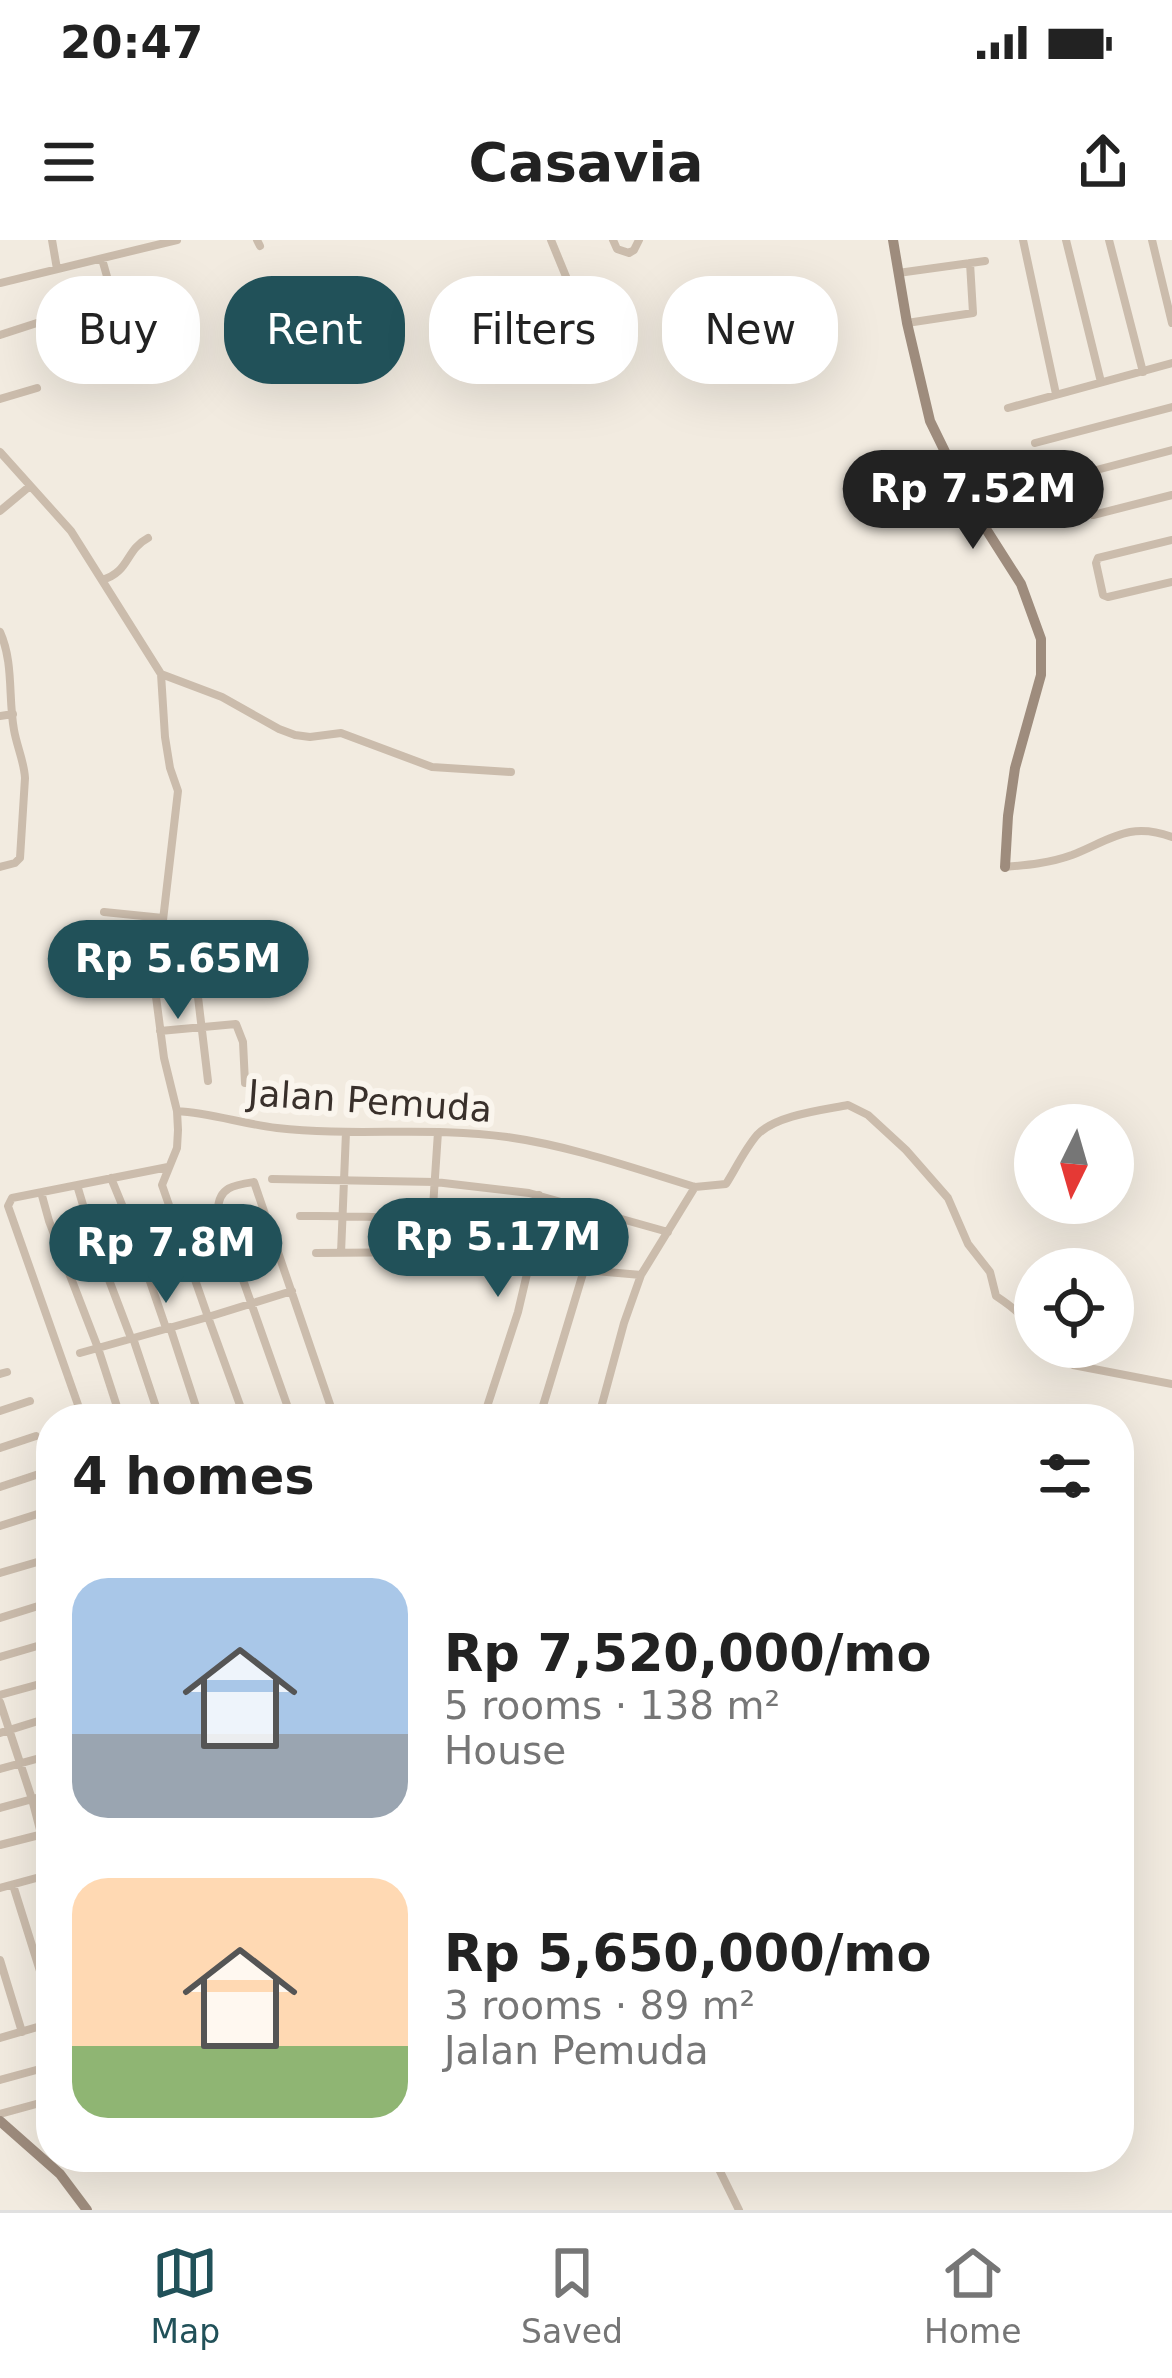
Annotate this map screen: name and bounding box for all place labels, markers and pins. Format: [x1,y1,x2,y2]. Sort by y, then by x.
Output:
pin: Rp 7.52M [849,450,1097,552]
pin: Rp 5.65M [54,920,302,1022]
pin: Rp 5.17M [374,1198,622,1300]
pin: Rp 7.8M [55,1204,277,1306]

